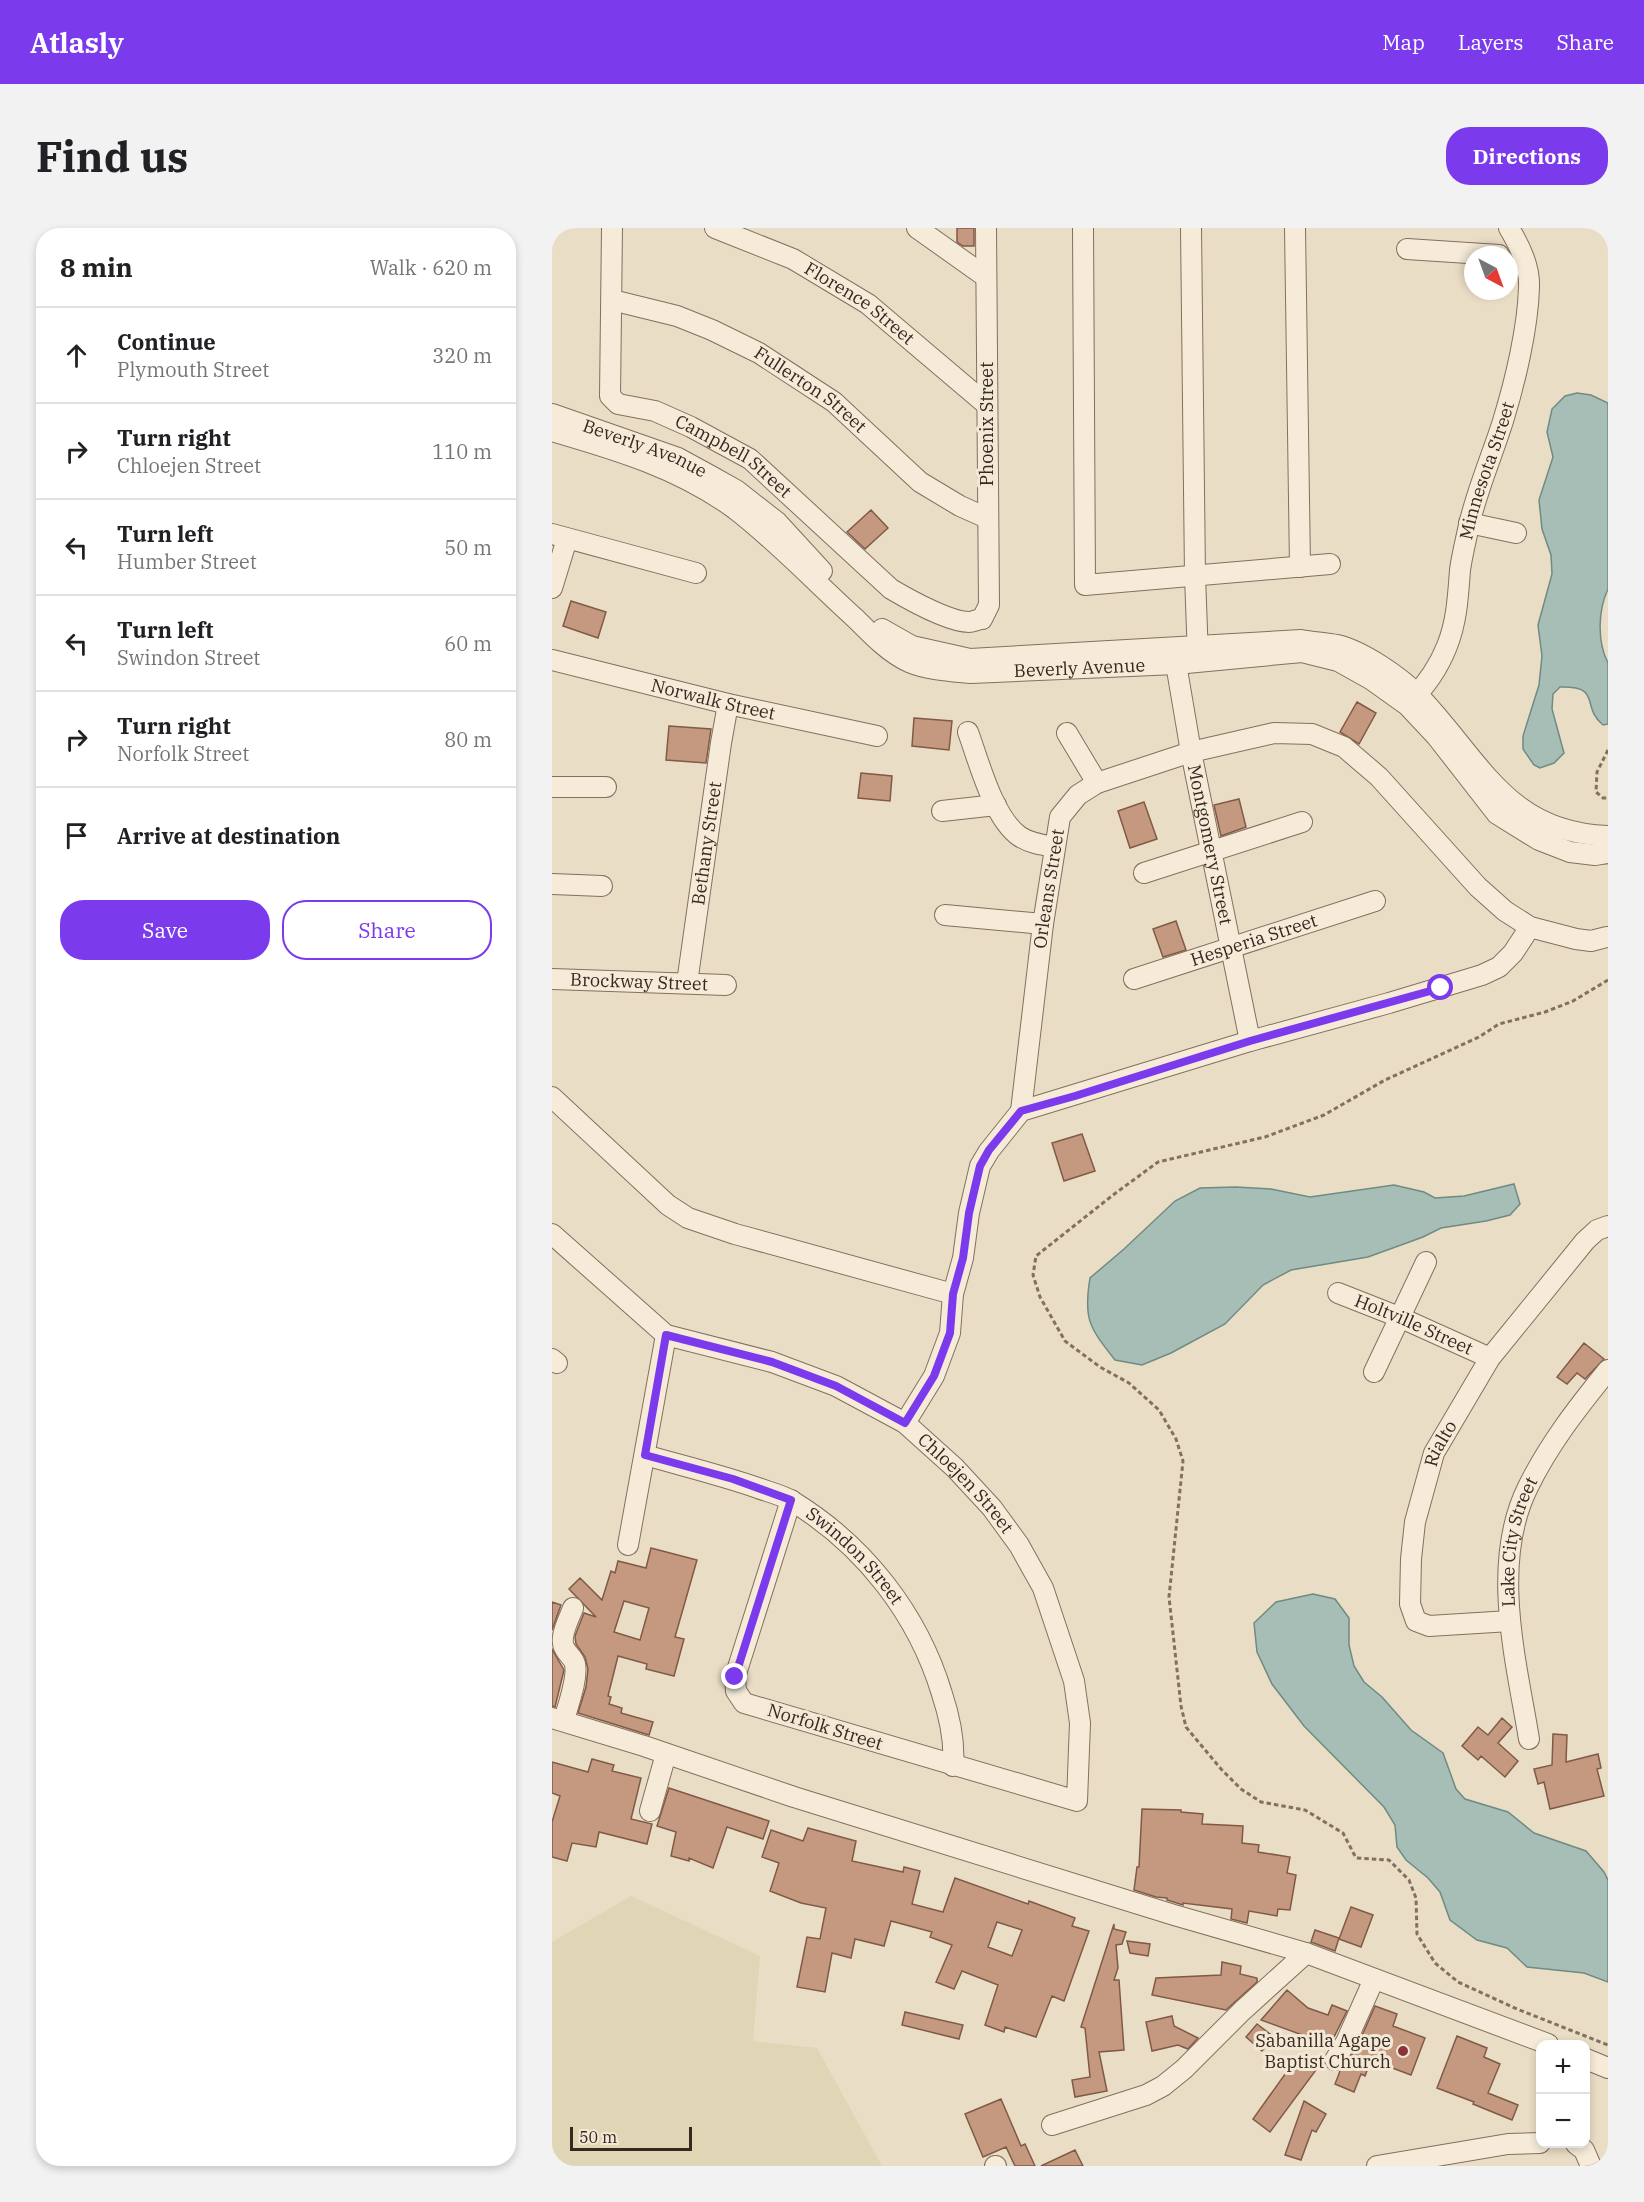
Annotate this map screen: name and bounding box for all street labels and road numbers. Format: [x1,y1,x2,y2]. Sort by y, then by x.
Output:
street label: Florence Street [800,257,920,349]
street label: Fullerton Street [750,341,872,437]
street label: Phoenix Street [975,362,998,486]
street label: Minnesota Street [1454,399,1519,542]
street label: Campbell Street [672,409,797,503]
street label: Beverly Avenue [580,414,711,483]
street label: Beverly Avenue [1013,653,1146,682]
street label: Norwalk Street [649,673,778,725]
street label: Montgomery Street [1183,762,1238,927]
street label: Bethany Street [686,780,726,907]
street label: Orleans Street [1028,827,1069,950]
street label: Hesperia Street [1187,908,1320,971]
street label: Brockway Street [570,968,708,995]
street label: Holtville Street [1351,1289,1477,1360]
street label: Rialto [1419,1416,1462,1469]
street label: Chloejen Street [913,1428,1019,1538]
street label: Lake City Street [1496,1473,1542,1608]
street label: Swindon Street [802,1502,908,1609]
street label: Norfolk Street [765,1698,885,1755]

